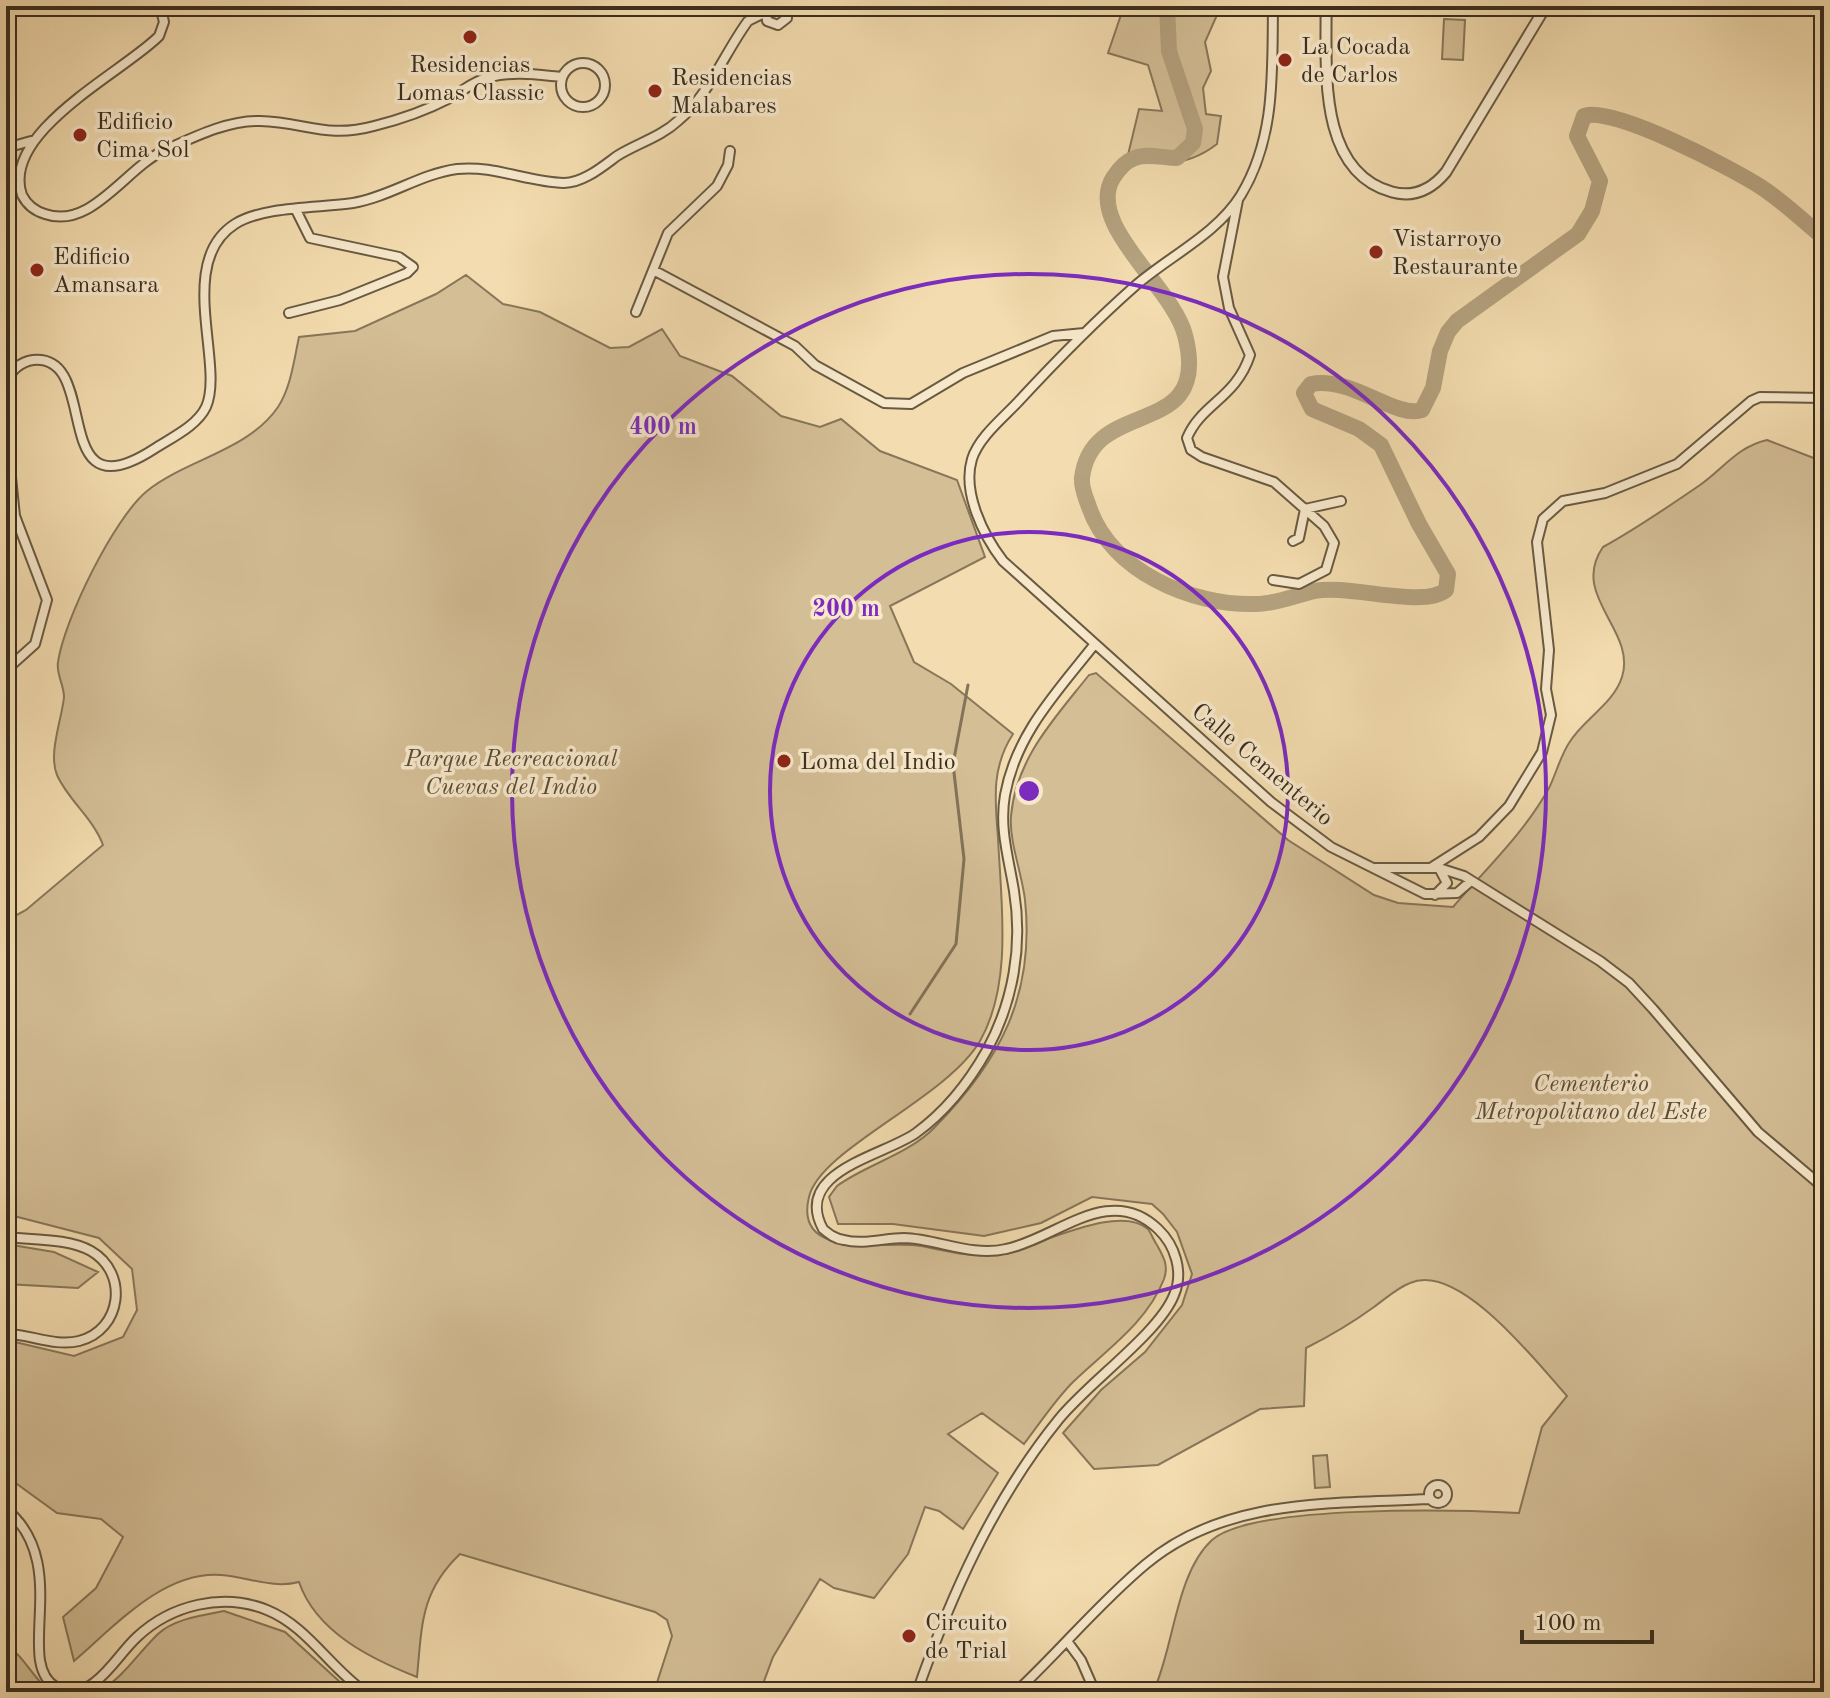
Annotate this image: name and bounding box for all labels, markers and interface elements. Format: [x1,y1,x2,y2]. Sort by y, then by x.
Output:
marker: Residencias Lomas Classic [461,28,479,46]
place label: La Cocada de Carlos [1301,36,1410,88]
marker: La Cocada de Carlos [1276,51,1294,69]
place label: Residencias Lomas Classic [396,54,544,106]
place label: Residencias Malabares [671,67,792,119]
marker: Residencias Malabares [646,82,664,100]
place label: Edificio Cima Sol [96,111,189,163]
marker: Edificio Cima Sol [71,126,89,144]
place label: Vistarroyo Restaurante [1392,228,1518,280]
marker: Vistarroyo Restaurante [1367,243,1385,261]
place label: Edificio Amansara [53,246,159,298]
marker: Edificio Amansara [28,261,46,279]
text: 400 m [629,416,697,440]
text: 200 m [812,598,880,622]
street label: Calle Cementerio [1186,700,1337,831]
park label: Parque Recreacional Cuevas del Indio [404,748,617,800]
place label: Loma del Indio [800,751,956,775]
marker: Loma del Indio [775,752,793,770]
centre of rings [1015,777,1043,805]
park label: Cementerio Metropolitano del Este [1474,1073,1707,1125]
scale bar [1522,1594,1652,1644]
place label: Circuito de Trial [925,1612,1007,1664]
text: 100 m [1534,1612,1602,1636]
marker: Circuito de Trial [900,1627,918,1645]

